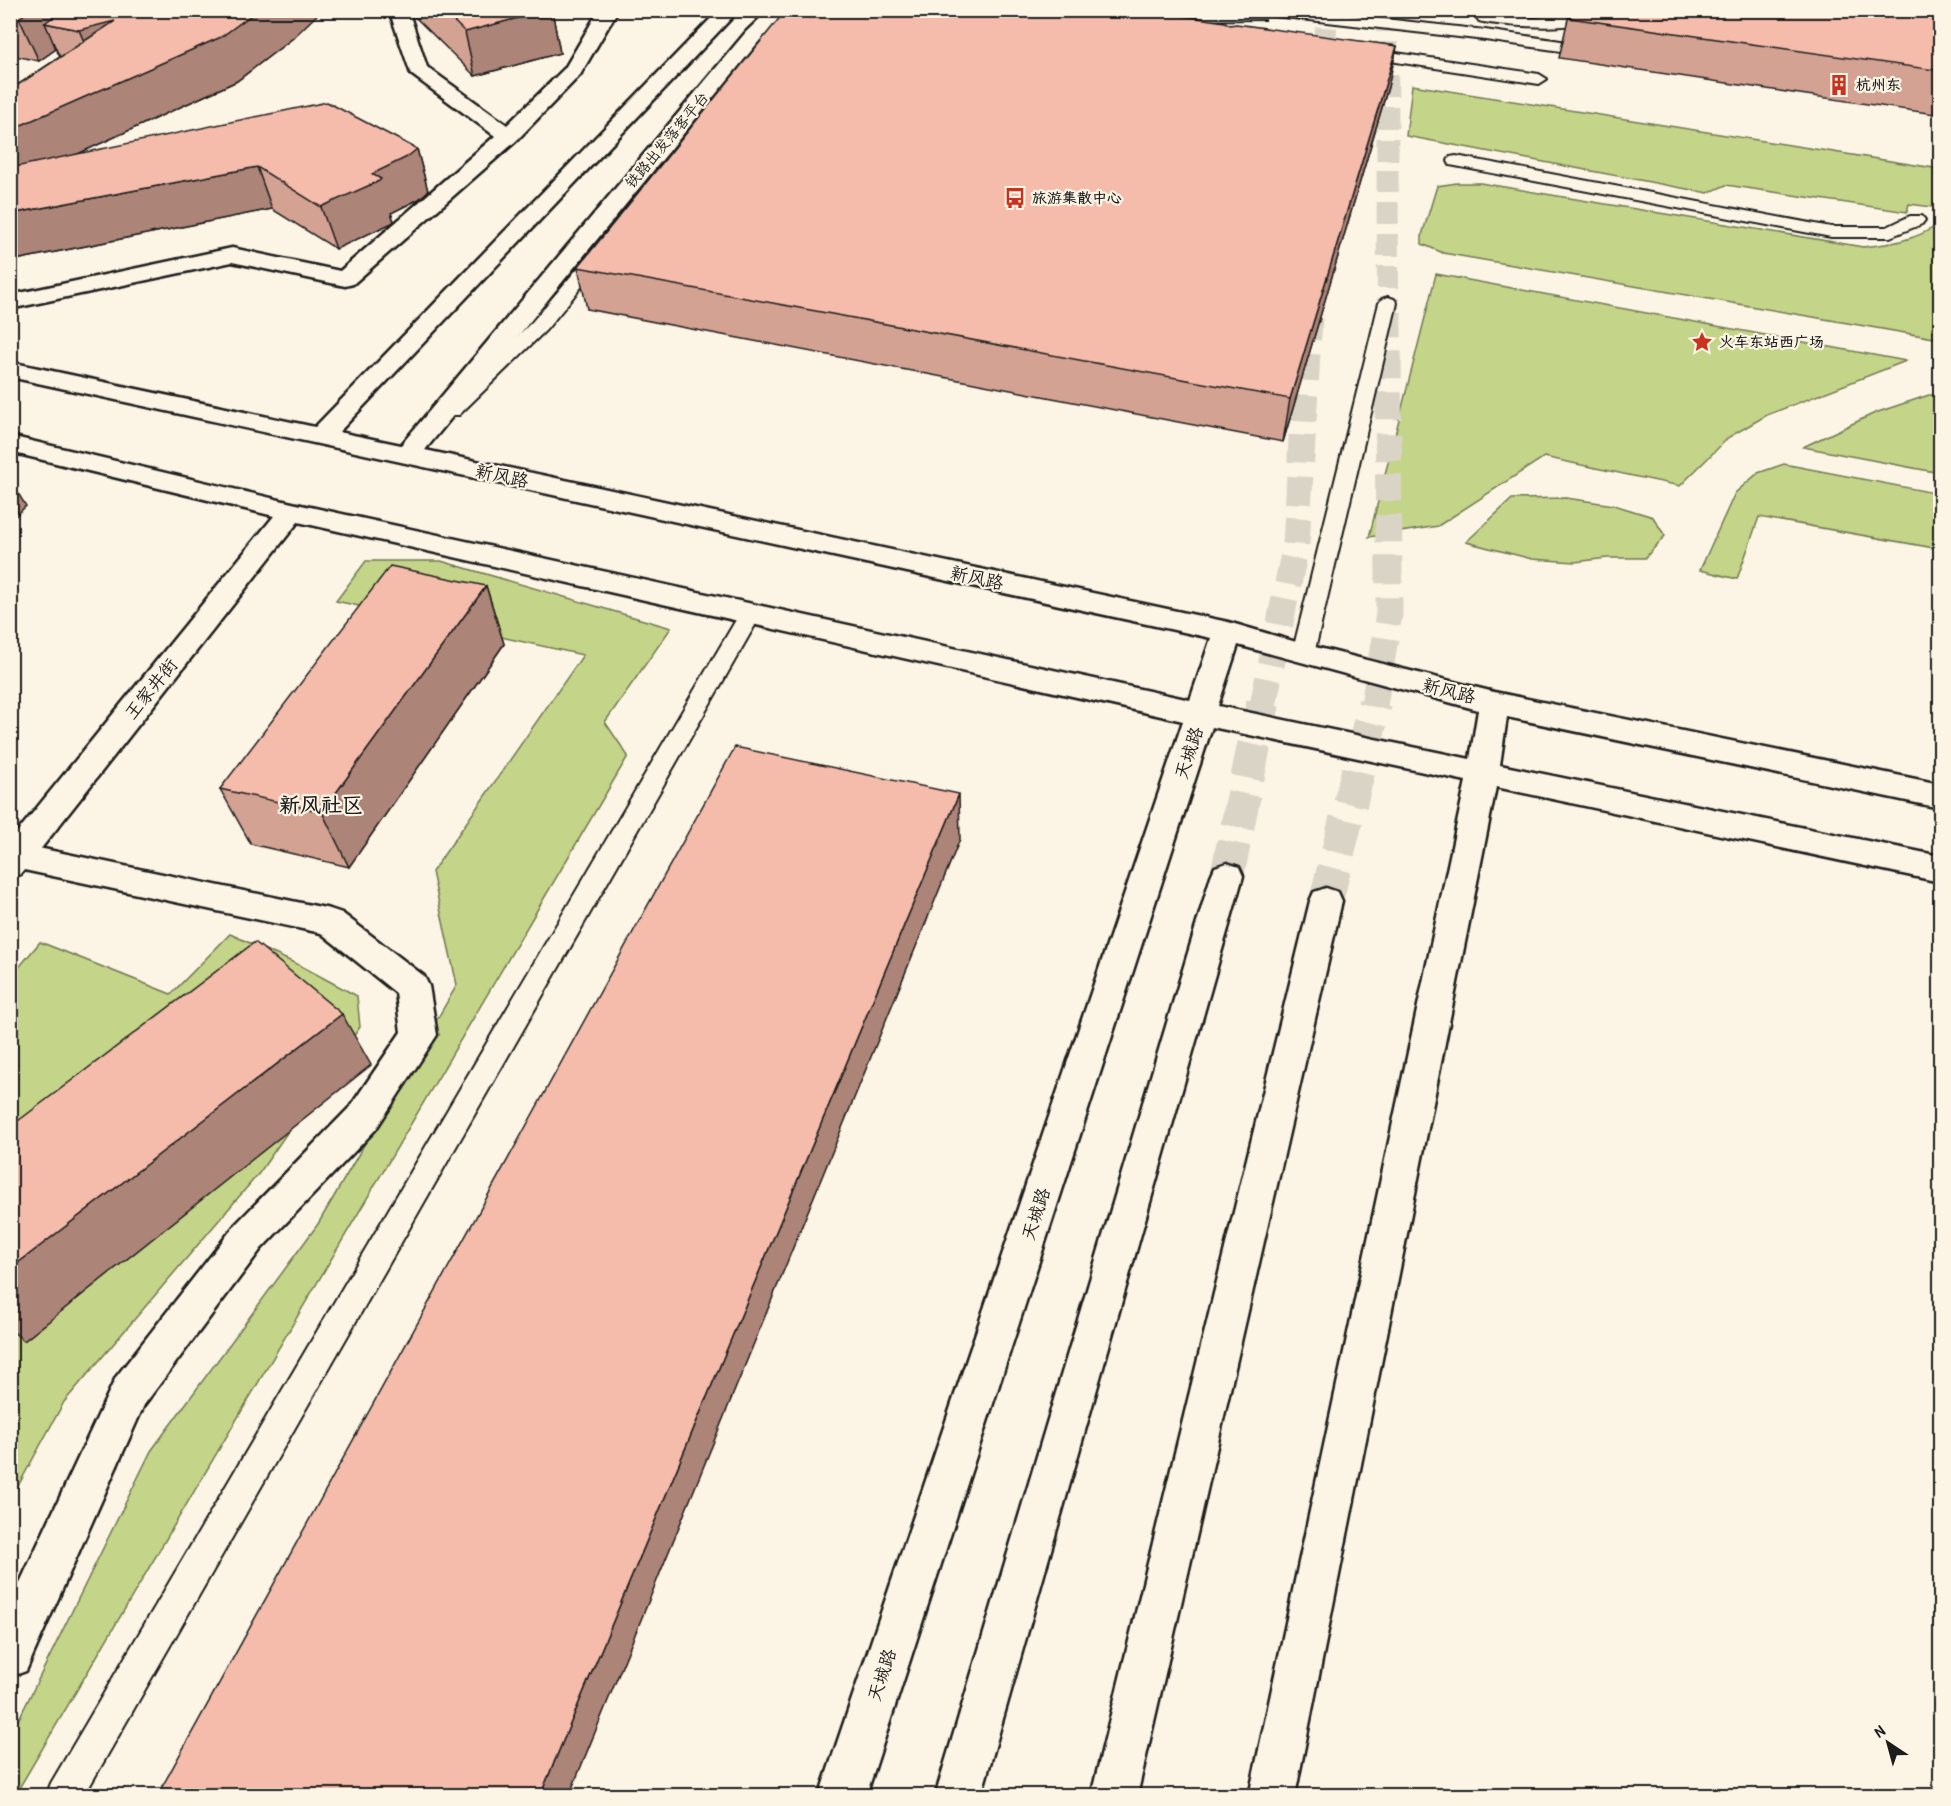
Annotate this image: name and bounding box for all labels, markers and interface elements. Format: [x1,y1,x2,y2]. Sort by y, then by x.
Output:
building icon: 杭州东 [1827,73,1851,97]
place label: 杭州东 [1856,74,1901,95]
street label: 铁路出发落客平台 [620,87,713,192]
bus stop icon: 旅游集散中心 [1003,186,1027,210]
place label: 旅游集散中心 [1032,187,1122,208]
place icon: 火车东站西广场 [1690,330,1714,354]
place label: 火车东站西广场 [1719,331,1824,352]
street label: 新风路 [473,458,531,493]
street label: 新风路 [948,560,1006,595]
street label: 王家井街 [118,653,183,725]
street label: 新风路 [1420,672,1478,709]
street label: 天城路 [1168,723,1209,782]
district label: 新风社区 [279,790,363,819]
street label: 天城路 [1015,1184,1056,1243]
street label: 天城路 [861,1645,902,1704]
north arrow [1858,1713,1918,1773]
text: N [1869,1719,1889,1742]

